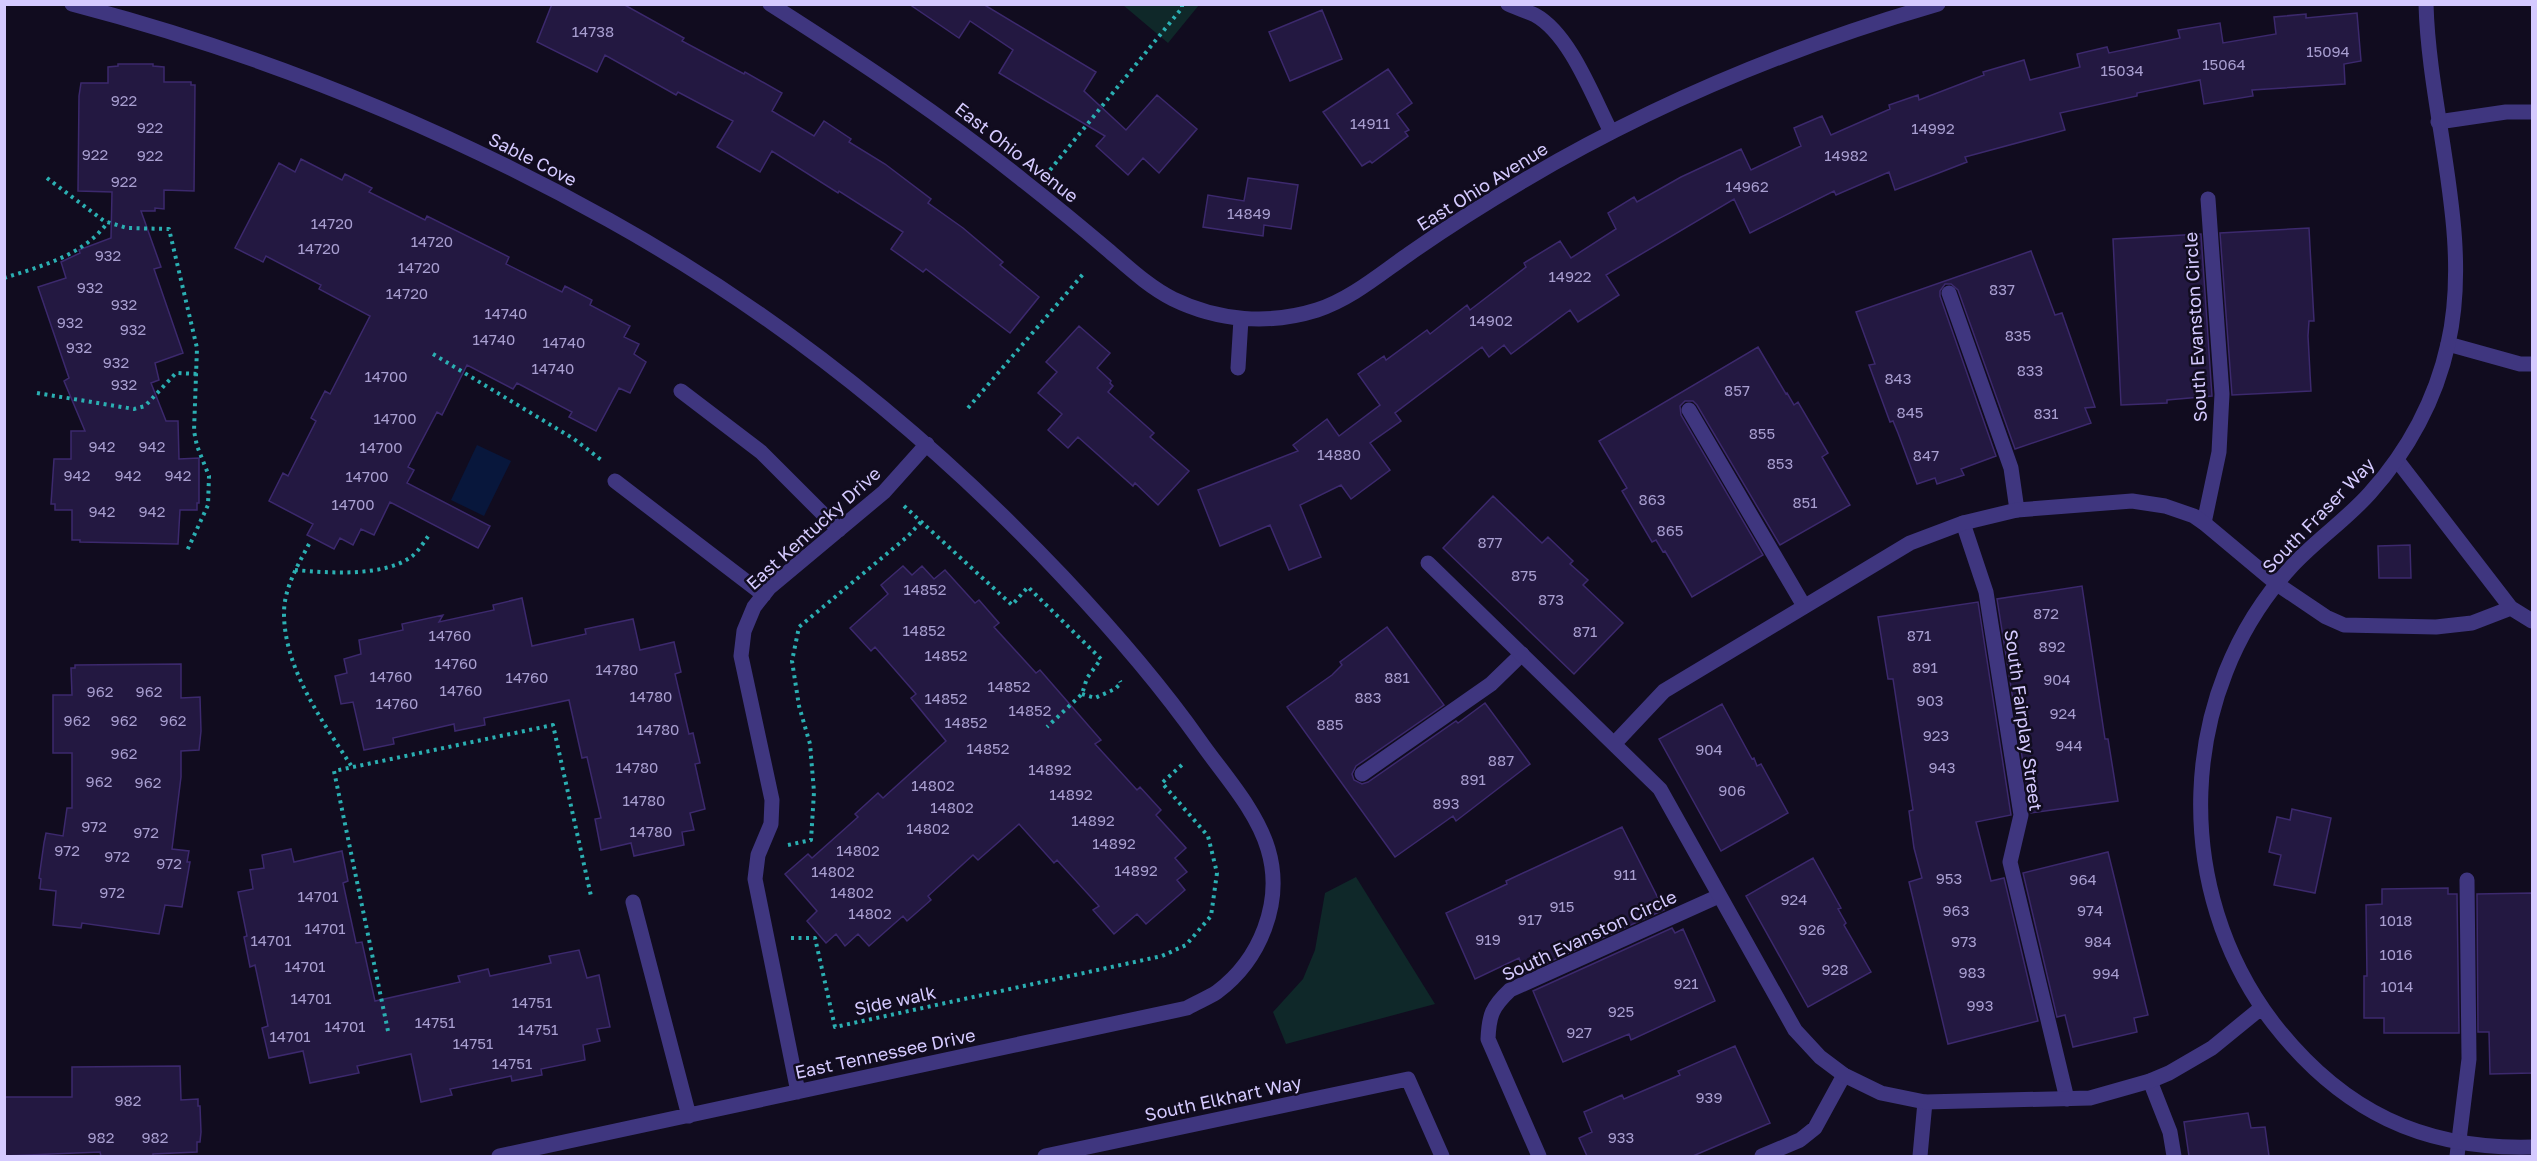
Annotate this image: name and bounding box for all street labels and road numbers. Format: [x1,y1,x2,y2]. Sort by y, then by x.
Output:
street label: East Ohio Avenue [951,97,1083,207]
street label: Sable Cove [485,127,581,191]
street label: East Ohio Avenue [1412,137,1552,235]
street label: South Evanston Circle [2179,231,2211,423]
street label: South Fraser Way [2257,453,2379,577]
street label: East Kentucky Drive [741,462,885,594]
street label: South Fairplay Street [2000,628,2048,812]
street label: South Evanston Circle [1498,885,1680,985]
street label: Side walk [852,981,938,1019]
street label: East Tennessee Drive [793,1023,977,1083]
street label: South Elkhart Way [1143,1071,1303,1125]

